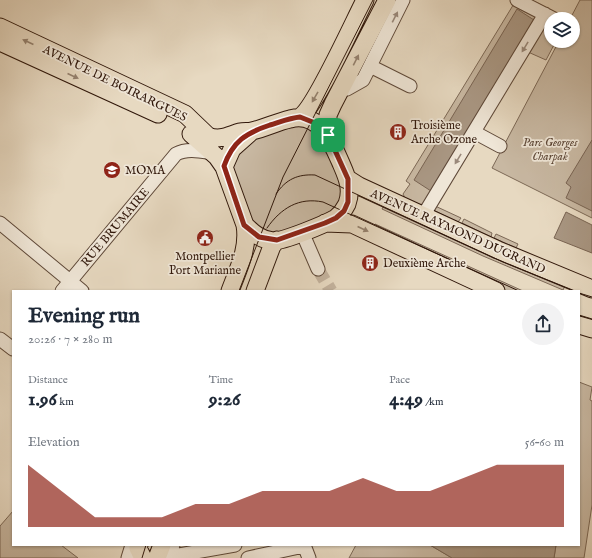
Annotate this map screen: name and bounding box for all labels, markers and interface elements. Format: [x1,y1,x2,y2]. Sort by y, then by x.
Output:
one-way arrow [391,11,398,22]
map controls [544,12,580,48]
button: layers [544,12,580,48]
one-way arrow [22,38,34,44]
street label: AVENUE DE BOIRARGUES [39,41,189,125]
one-way arrow [521,41,528,53]
one-way arrow [352,55,359,66]
one-way arrow [68,73,79,79]
one-way arrow [311,91,318,103]
pin [311,118,345,152]
place label: Troisième Arche Ozone [410,118,477,147]
building icon: Troisième Arche Ozone [388,122,408,142]
icon: arrive [317,124,339,146]
park label: Parc Georges Charpak [523,135,578,164]
one-way arrow [454,153,461,165]
school or university icon: MOMA [102,160,122,180]
place label: MOMA [125,163,166,178]
street label: RUE BRUMAIRE [78,185,153,270]
street label: AVENUE RAYMOND DUGRAND [367,185,548,277]
one-way arrow [357,226,369,232]
public building icon: Montpellier Port Marianne [195,228,215,248]
place label: Montpellier Port Marianne [169,249,241,278]
building icon: Deuxième Arche [360,253,380,273]
place label: Deuxième Arche [383,256,466,271]
text: Evening run [28,302,140,330]
button: share [522,303,564,345]
text: 20:26 · 7 × 280 m [28,331,112,348]
text: Distance [28,373,68,387]
text: Time [209,373,233,387]
text: Pace [389,373,410,387]
text: 1.96 [28,387,57,412]
text: 9:26 [209,387,240,412]
text: 4:49 [389,387,423,412]
text: km [57,395,74,409]
text: /km [423,395,444,409]
text: Elevation [28,434,80,451]
text: 56–60 m [525,434,564,451]

